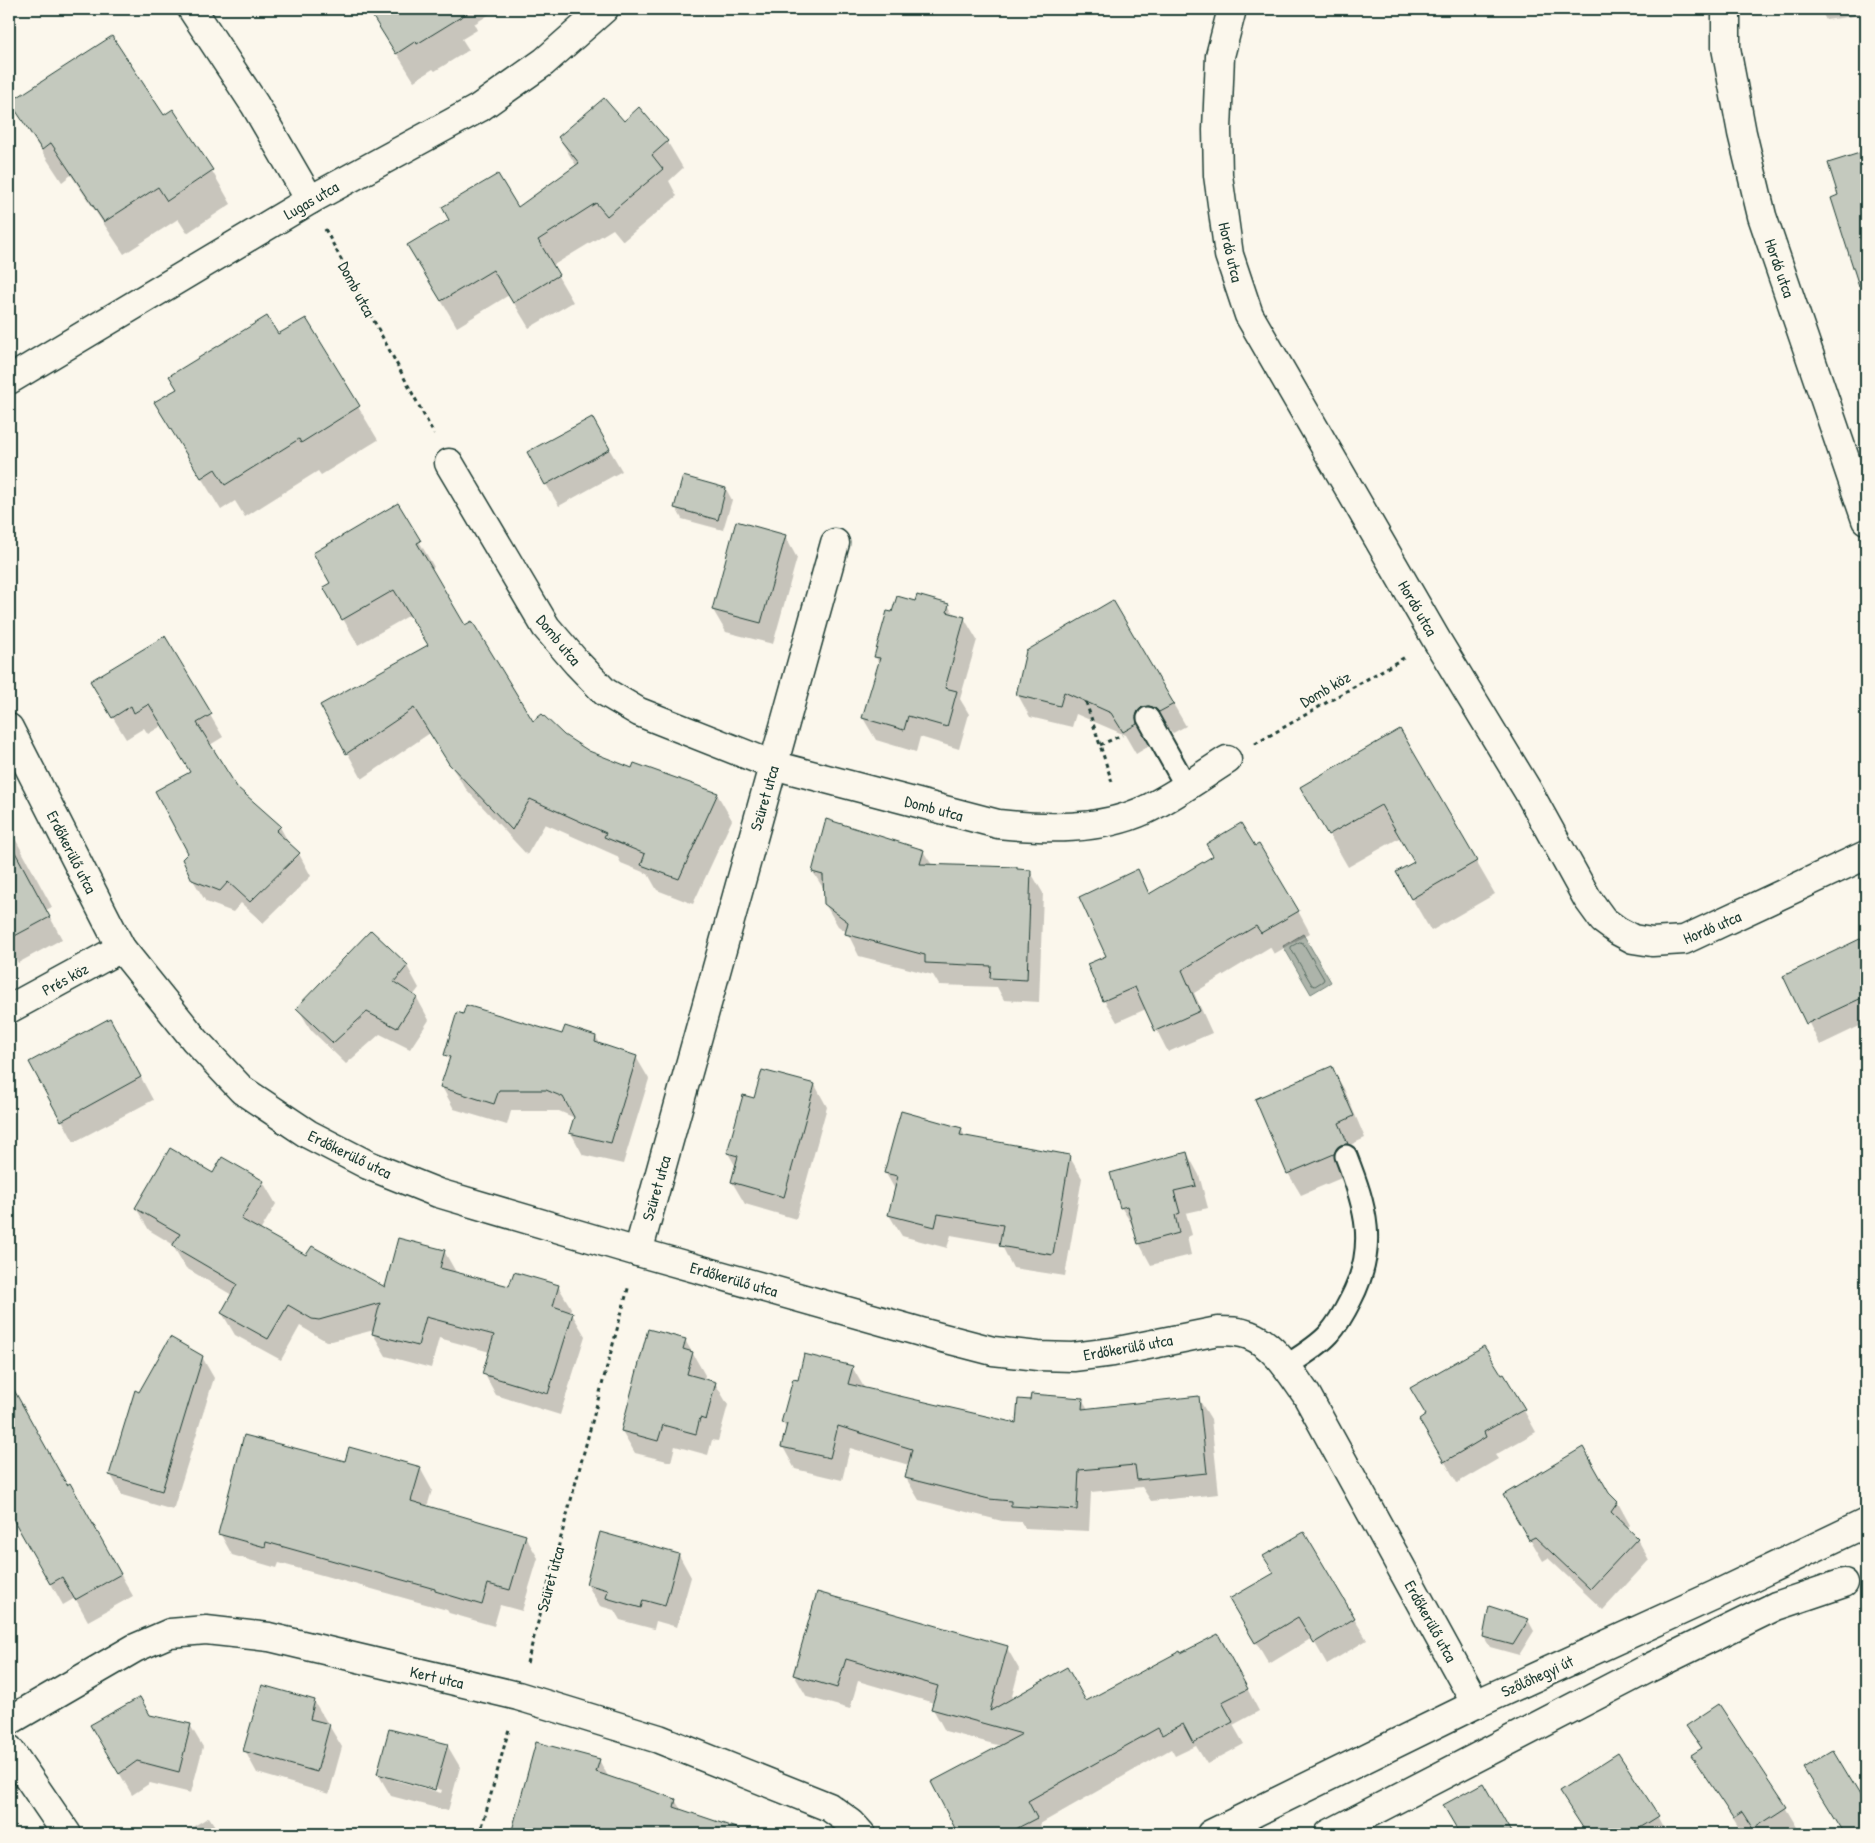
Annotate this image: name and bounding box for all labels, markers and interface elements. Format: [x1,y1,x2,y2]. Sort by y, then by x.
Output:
street label: Lugas utca [280,175,342,225]
street label: Hordó utca [1213,220,1249,284]
street label: Hordó utca [1760,236,1800,300]
street label: Domb utca [333,258,381,320]
street label: Hordó utca [1393,576,1443,640]
street label: Domb utca [532,610,586,670]
street label: Domb köz [1296,666,1355,712]
street label: Szüret utca [744,763,784,833]
street label: Domb utca [902,790,966,826]
street label: Erdőkerülő utca [42,807,102,897]
street label: Hordó utca [1680,905,1744,949]
street label: Prés köz [38,957,92,1001]
street label: Erdőkerülő utca [305,1124,395,1184]
street label: Szüret utca [636,1153,676,1223]
street label: Erdőkerülő utca [688,1256,780,1302]
street label: Erdőkerülő utca [1082,1328,1174,1366]
street label: Szüret utca [531,1544,569,1614]
street label: Erdőkerülő utca [1399,1576,1463,1666]
street label: Szőlőhegyi út [1497,1649,1577,1702]
street label: Kert utca [408,1660,466,1694]

